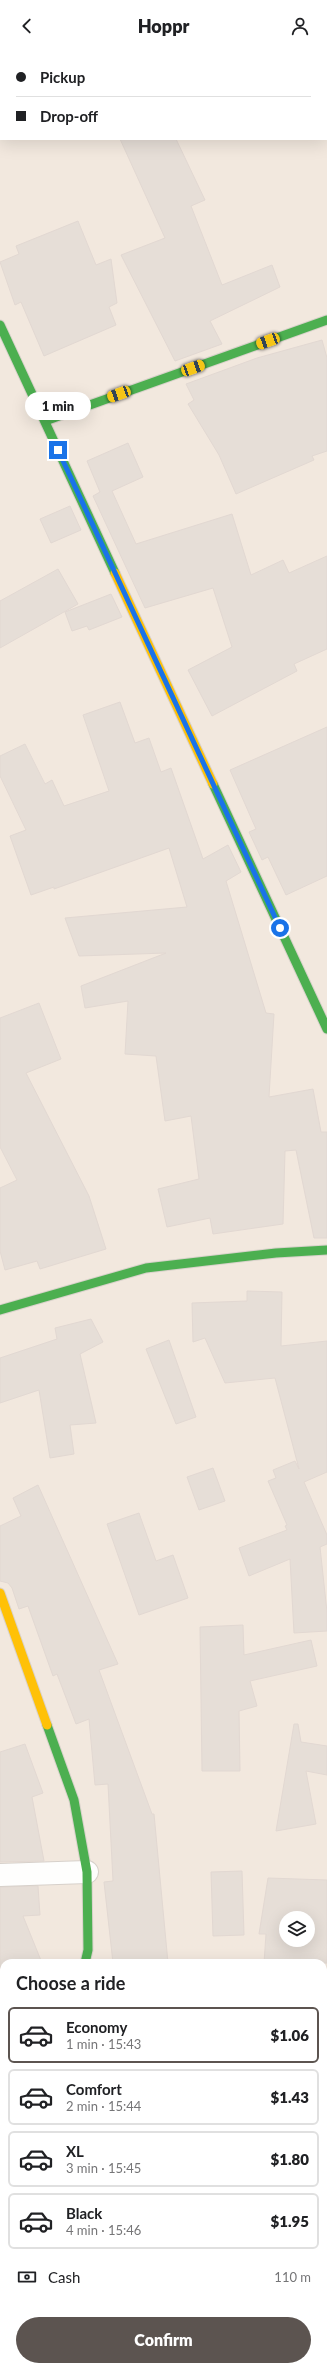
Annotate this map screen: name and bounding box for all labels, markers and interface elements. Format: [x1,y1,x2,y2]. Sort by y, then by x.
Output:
icon: back [16,15,38,37]
text: Hoppr [138,15,189,37]
icon: person [289,15,311,37]
text: Pickup [40,68,85,86]
text: Drop-off [40,107,98,125]
car [255,331,281,351]
car [180,358,206,378]
car [106,384,132,404]
callout: 1 min [25,392,91,420]
text: 1 min [42,398,74,414]
route end [49,441,67,459]
route start [271,919,289,937]
map controls [279,1911,315,1947]
button: layers [279,1911,315,1947]
text: Choose a ride [16,1972,125,1994]
icon: car [18,2017,54,2053]
text: Economy [66,2018,127,2036]
text: $1.06 [271,2026,309,2044]
text: 1 min · 15:43 [66,2036,141,2052]
icon: car [18,2079,54,2115]
text: Comfort [66,2080,122,2098]
text: $1.43 [271,2088,309,2106]
text: 2 min · 15:44 [66,2098,141,2114]
icon: car [18,2141,54,2177]
text: XL [66,2142,84,2160]
text: $1.80 [271,2150,309,2168]
text: 3 min · 15:45 [66,2160,141,2176]
icon: car [18,2203,54,2239]
text: Black [66,2204,102,2222]
text: $1.95 [271,2212,309,2230]
text: 4 min · 15:46 [66,2222,141,2238]
icon: cash [16,2266,38,2288]
text: Cash [48,2268,80,2286]
text: 110 m [274,2269,311,2285]
button: Confirm [16,2317,311,2363]

